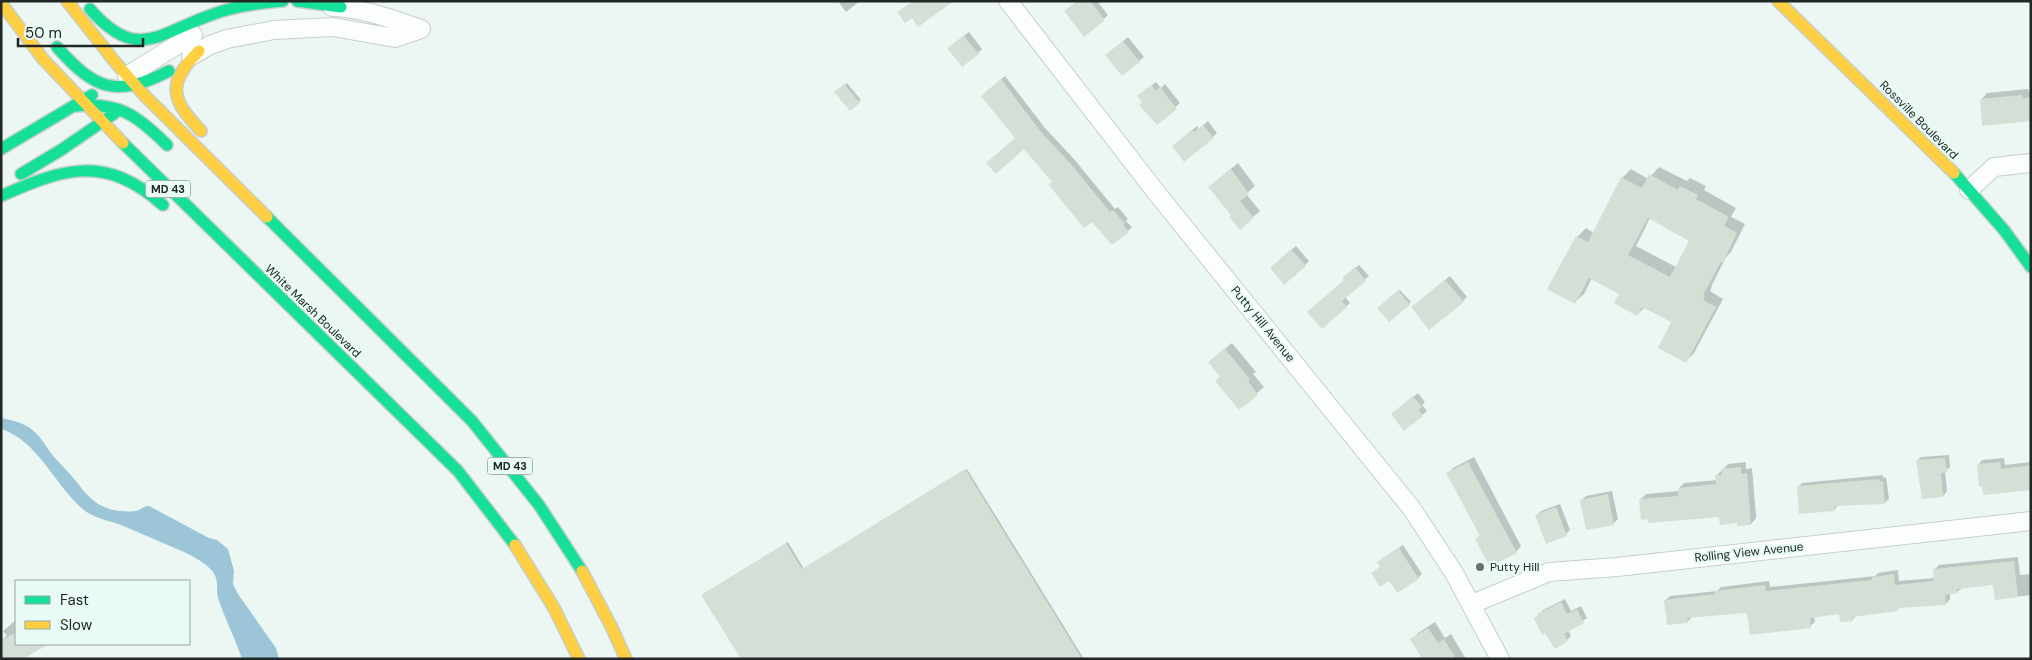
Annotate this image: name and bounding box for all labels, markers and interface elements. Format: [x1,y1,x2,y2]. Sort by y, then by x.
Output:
scale bar [18,15,142,47]
text: 50 m [25,23,62,43]
street label: Rossville Boulevard [1876,77,1962,163]
road number: MD 43 [146,180,190,198]
street label: White Marsh Boulevard [261,261,365,361]
street label: Putty Hill Avenue [1227,283,1299,366]
road number: MD 43 [488,458,532,474]
street label: Rolling View Avenue [1694,538,1804,566]
place label: Putty Hill [1490,559,1540,575]
marker: Putty Hill [1474,561,1486,573]
legend [15,580,190,645]
text: Fast [60,590,89,610]
text: Slow [60,615,93,635]

